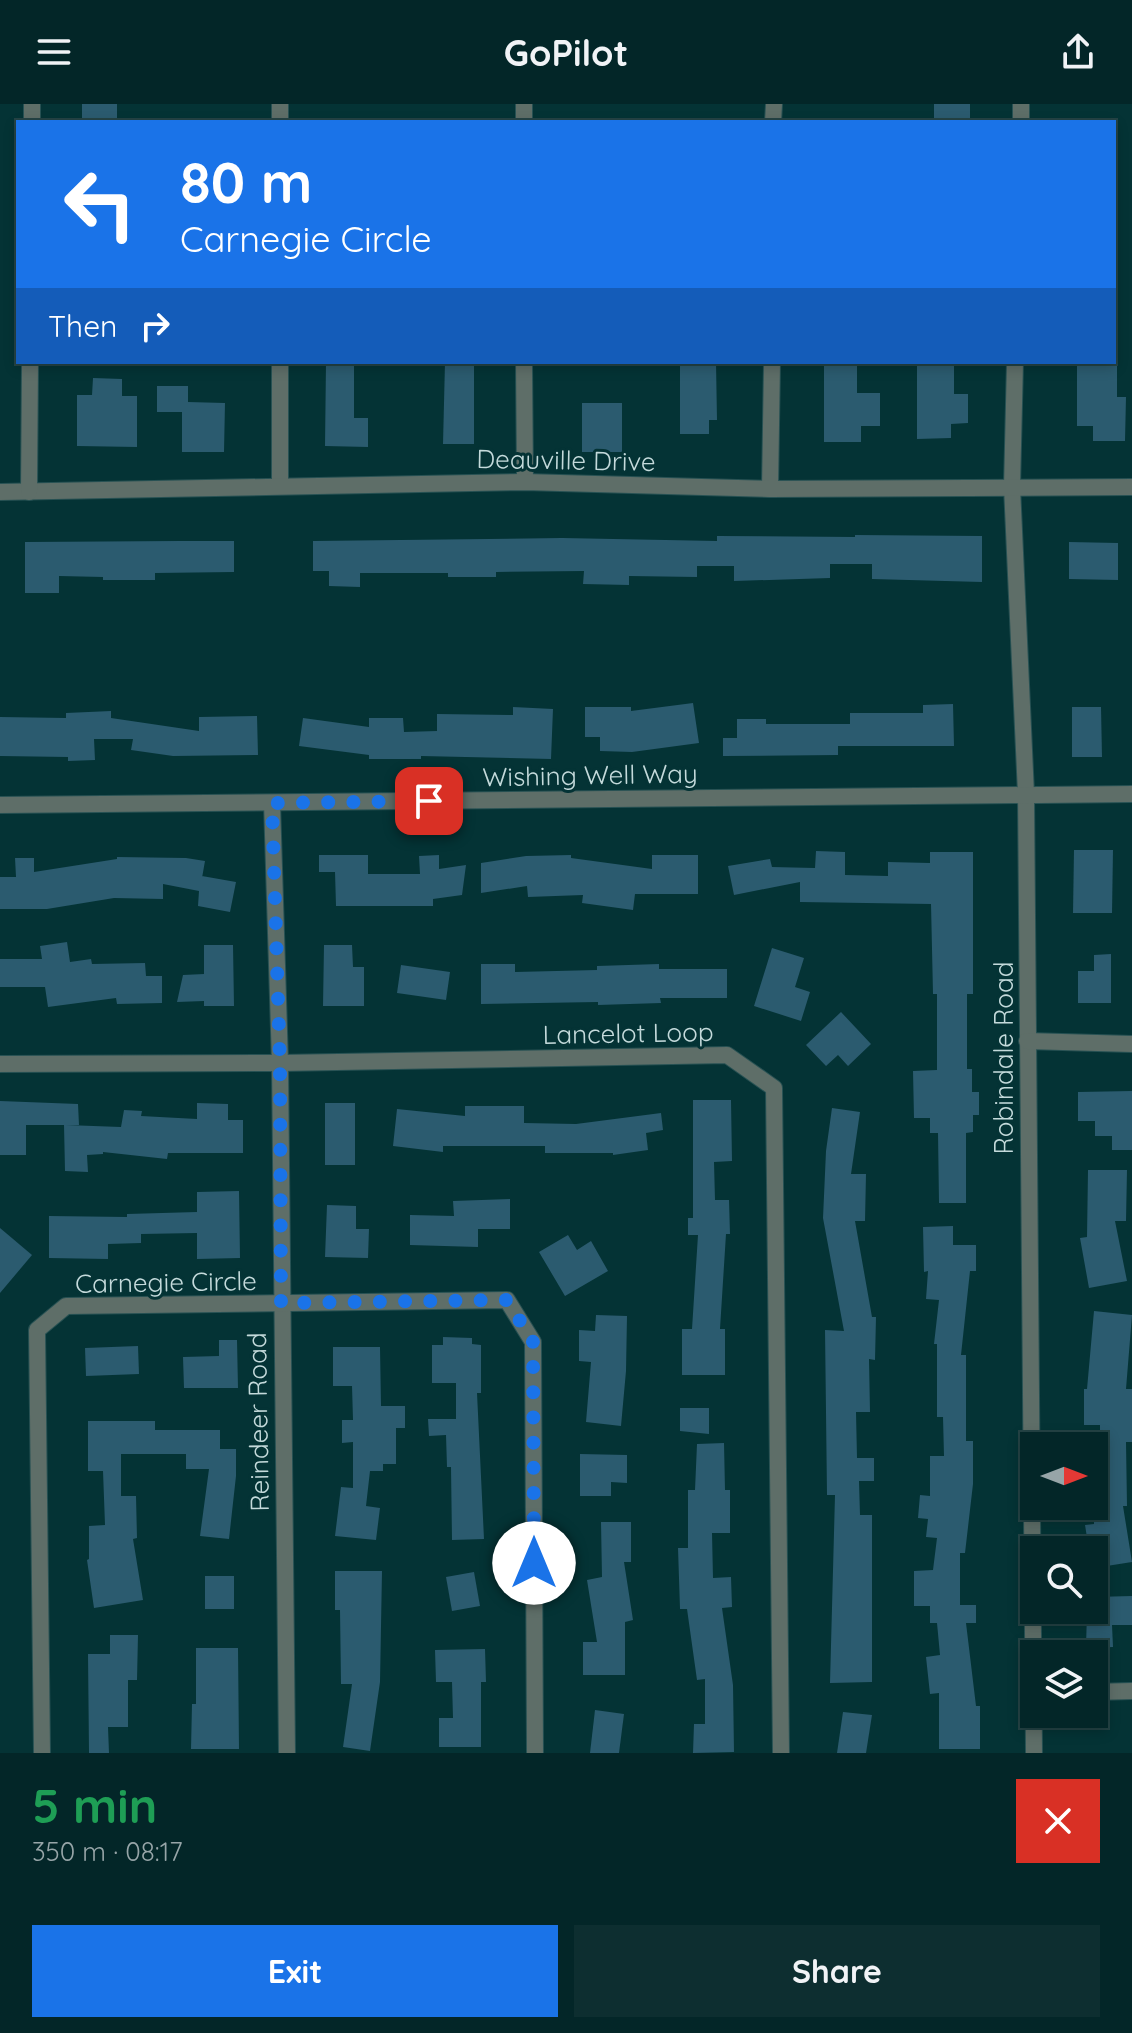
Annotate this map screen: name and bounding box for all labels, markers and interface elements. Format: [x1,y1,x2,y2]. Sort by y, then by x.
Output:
icon: menu [32,30,76,74]
text: GoPilot [504,30,628,75]
icon: share [1056,30,1100,74]
text: 80 m [180,147,312,217]
icon: left [48,152,152,256]
text: Carnegie Circle [180,216,432,261]
icon: right [133,304,177,348]
text: Then [48,307,117,345]
street label: Deauville Drive [476,442,656,478]
street label: Wishing Well Way [482,757,698,793]
pin [395,767,463,835]
icon: arrive [407,779,451,823]
street label: Robindale Road [987,962,1020,1154]
street label: Lancelot Loop [542,1015,714,1051]
street label: Carnegie Circle [75,1264,257,1300]
street label: Reindeer Road [240,1332,276,1512]
north arrow [1020,1432,1108,1520]
map controls [1020,1432,1108,1728]
position arrow [492,1521,576,1605]
button: search [1020,1536,1108,1624]
button: layers [1020,1640,1108,1728]
text: 5 min [32,1775,157,1835]
button: close [1016,1779,1100,1863]
text: 350 m · 08:17 [32,1835,183,1868]
button: Exit [32,1925,558,2017]
button: Share [574,1925,1100,2017]

